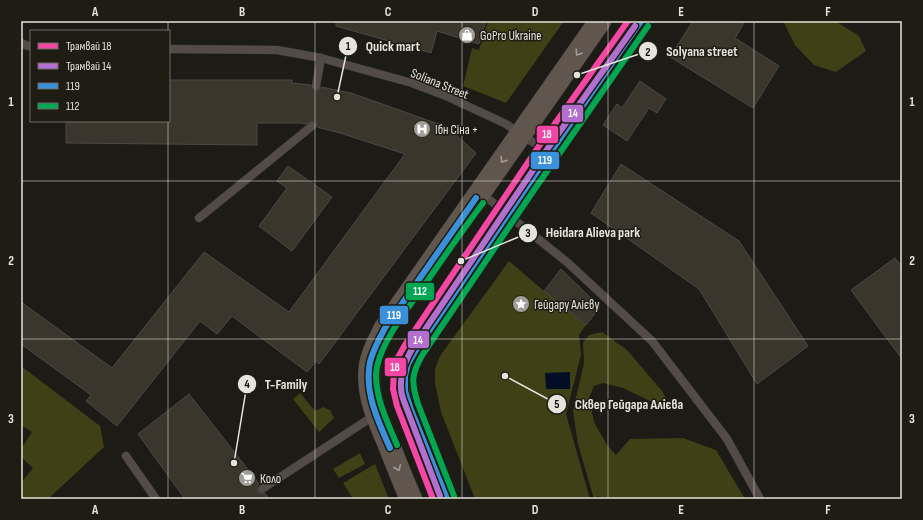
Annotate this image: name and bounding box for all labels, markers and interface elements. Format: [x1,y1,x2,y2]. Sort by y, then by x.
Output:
text: A [91,4,99,20]
text: B [239,4,245,20]
text: C [385,4,392,20]
text: D [532,4,539,20]
text: E [678,4,684,20]
text: F [825,4,831,20]
shop icon: GoPro Ukraine [457,25,477,45]
place label: GoPro Ukraine [480,28,542,44]
legend [30,30,170,122]
callout: Quick mart [338,33,429,59]
text: Quick mart [366,38,421,55]
callout: Solyana street [638,38,746,64]
text: Трамвай 18 [66,39,111,54]
text: 1 [346,39,351,54]
text: Solyana street [666,43,738,60]
text: 2 [645,45,651,60]
one-way arrow [575,49,583,56]
text: Трамвай 14 [66,59,111,74]
street label: Soliana Street [408,65,471,103]
text: 119 [66,79,80,94]
text: 1 [8,94,14,110]
text: 1 [909,94,915,110]
text: 112 [66,99,80,114]
line badge: 14 [561,104,584,123]
text: 14 [568,107,578,120]
hospital icon: Ібн Сіна + [412,119,432,139]
place label: Ібн Сіна + [435,122,478,138]
line badge: 18 [536,125,559,144]
text: 18 [542,128,552,141]
line badge: 119 [530,151,560,170]
text: 119 [538,154,552,167]
one-way arrow [501,155,508,162]
callout: Heidara Alieva park [518,220,649,246]
text: Heidara Alieva park [546,224,640,241]
text: 3 [525,226,531,241]
text: 2 [8,253,14,269]
text: 2 [909,253,915,269]
line badge: 112 [405,282,435,301]
text: 112 [413,285,427,298]
place icon: Гейдару Алієву [511,294,531,314]
place label: Гейдару Алієву [534,297,600,313]
line badge: 119 [379,305,409,325]
text: 119 [387,309,401,322]
line badge: 14 [407,330,430,349]
text: 14 [413,334,423,347]
line badge: 18 [384,357,407,377]
text: 18 [390,361,400,374]
callout: T-Family [237,371,316,397]
text: T-Family [265,376,308,393]
text: 4 [244,377,250,392]
callout: Сквер Гейдара Алієва [547,391,692,417]
text: Сквер Гейдара Алієва [575,396,684,413]
text: 5 [554,397,560,412]
text: 3 [8,411,14,427]
text: 3 [909,411,915,427]
one-way arrow [393,463,401,471]
supermarket icon: Коло [237,468,257,488]
place label: Коло [260,471,281,487]
text: A [91,502,99,518]
text: B [239,502,245,518]
text: C [385,502,392,518]
text: D [532,502,539,518]
text: E [678,502,684,518]
text: F [825,502,831,518]

